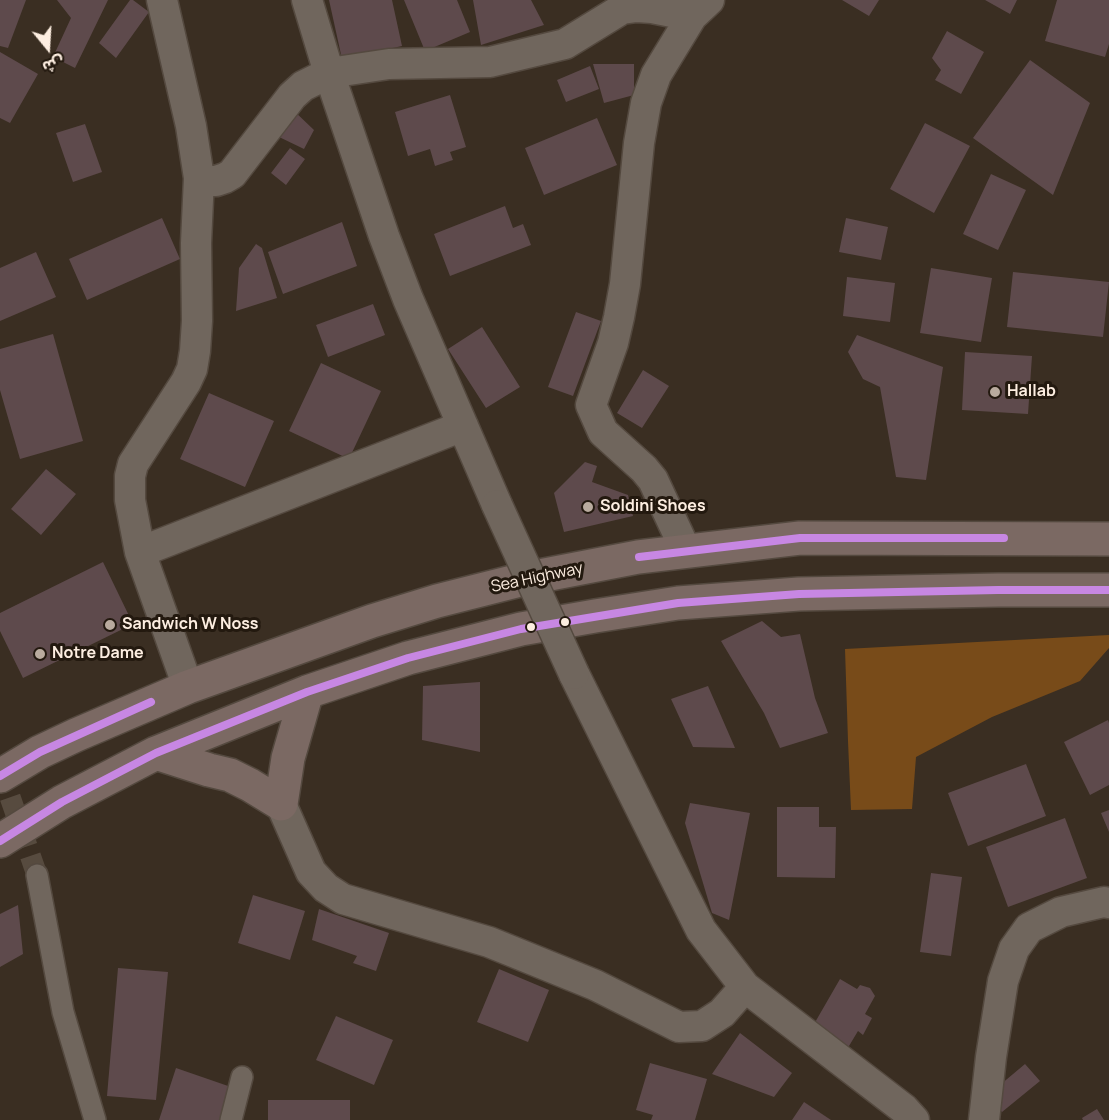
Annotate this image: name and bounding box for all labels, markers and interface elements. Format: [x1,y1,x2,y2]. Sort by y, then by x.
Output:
north arrow [18,18,78,78]
text: ش [40,51,67,79]
place label: Hallab [1007,382,1056,402]
marker: Hallab [988,385,1002,399]
place label: Soldini Shoes [600,497,706,517]
marker: Soldini Shoes [581,500,595,514]
street label: Sea Highway [489,559,585,597]
place label: Sandwich W Noss [122,615,259,635]
unlabelled marker [559,616,571,628]
marker: Sandwich W Noss [103,618,117,632]
unlabelled marker [525,621,537,633]
place label: Notre Dame [52,644,144,664]
marker: Notre Dame [33,647,47,661]

